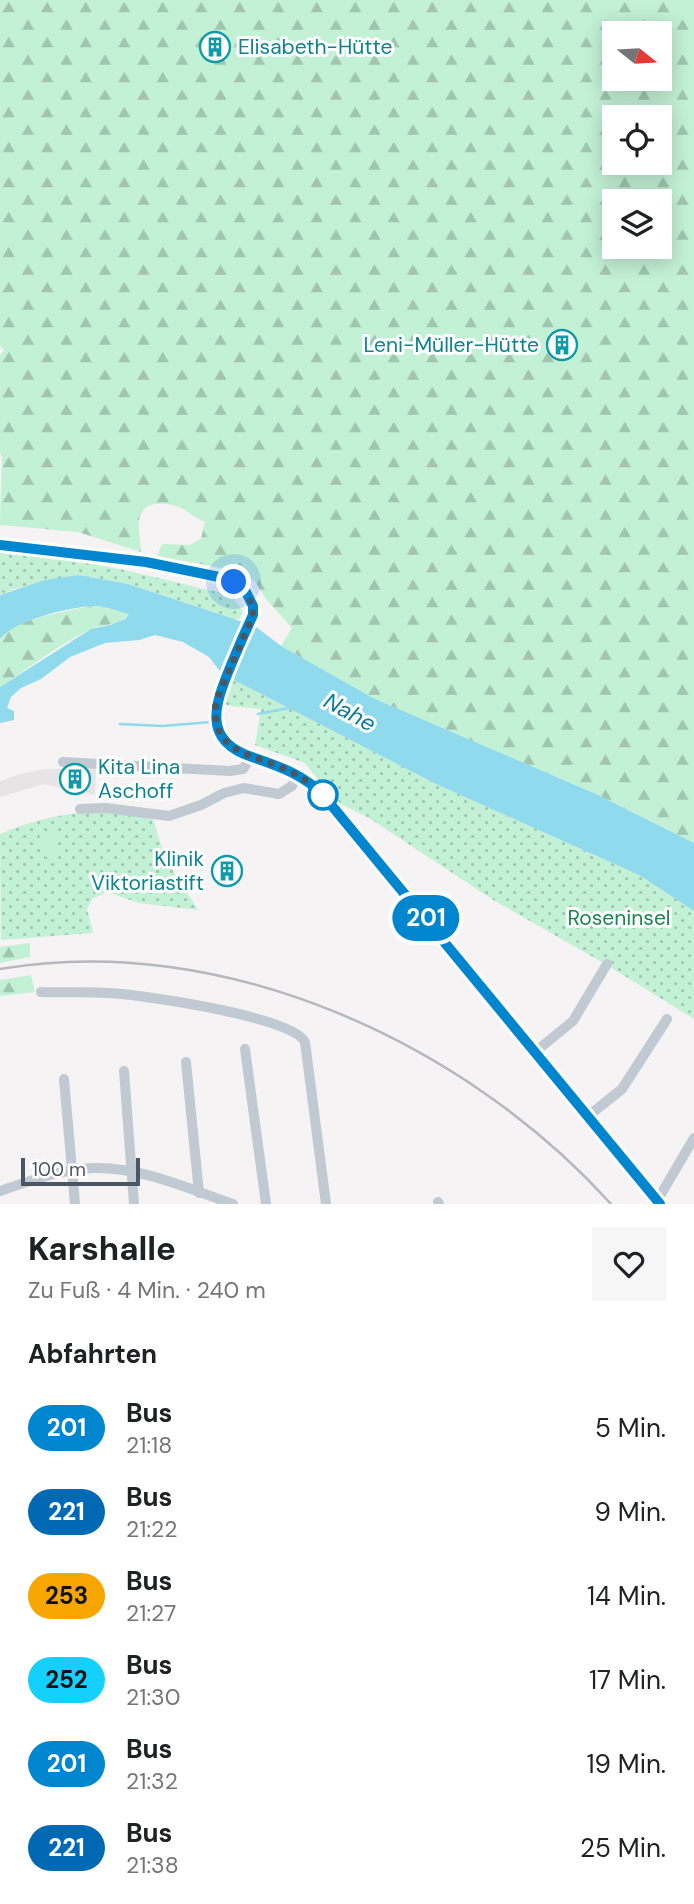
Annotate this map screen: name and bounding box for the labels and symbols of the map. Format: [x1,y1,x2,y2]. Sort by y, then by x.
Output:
north arrow [602,21,672,91]
building icon: Elisabeth-Hütte [198,30,232,64]
place label: Elisabeth-Hütte [238,33,392,61]
building icon: Leni-Müller-Hütte [545,328,579,362]
place label: Leni-Müller-Hütte [363,331,539,359]
your location [216,564,251,599]
water label: Nahe [319,686,381,738]
place label: Kita Lina Aschoff [98,753,180,805]
building icon: Kita Lina Aschoff [58,762,92,796]
unlabelled marker [308,780,338,810]
place label: Klinik Viktoriastift [91,845,204,897]
building icon: Klinik Viktoriastift [210,854,244,888]
line badge: 201 [386,895,466,941]
park label: Roseninsel [567,904,671,932]
scale bar [21,1155,140,1187]

